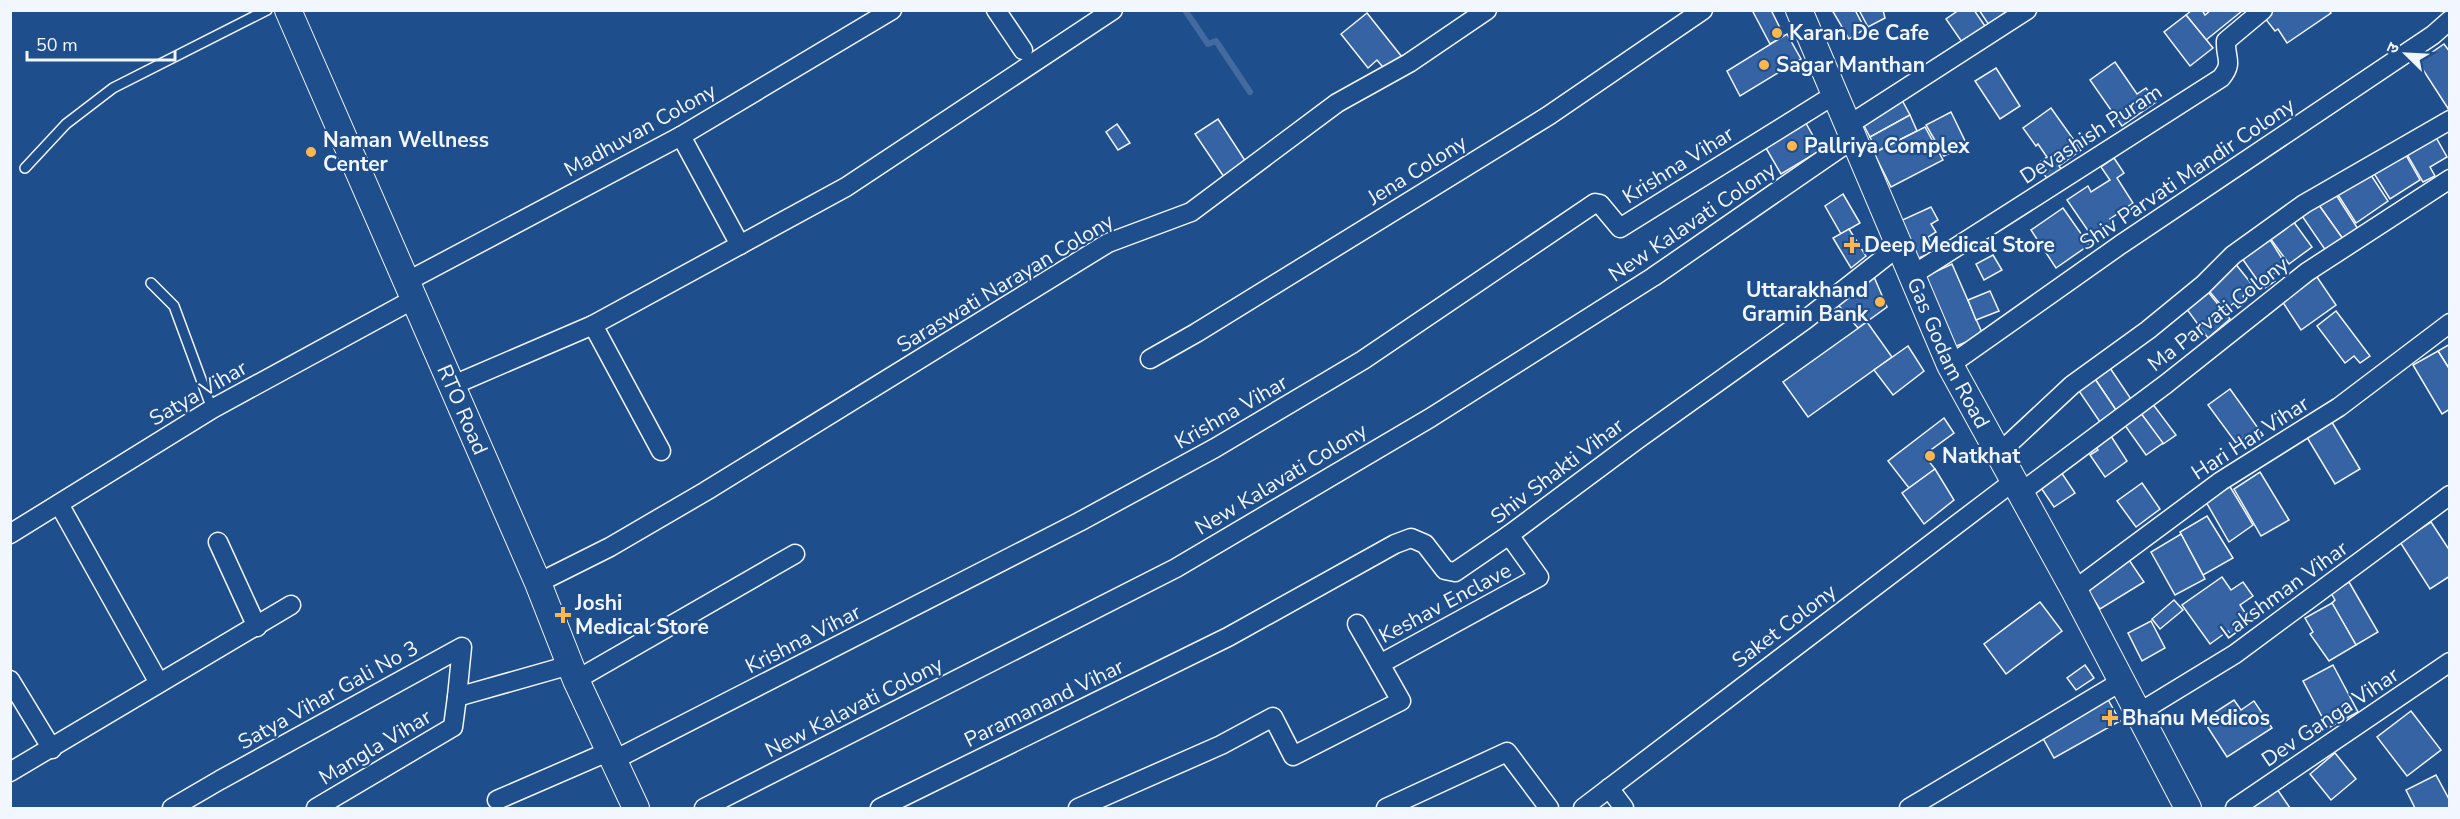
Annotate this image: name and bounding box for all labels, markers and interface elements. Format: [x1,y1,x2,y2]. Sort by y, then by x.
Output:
place label: Karan De Cafe [1789,19,1929,47]
scale bar [27,24,176,62]
north arrow [2376,24,2436,84]
marker: Karan De Cafe [1770,26,1784,40]
text: 50 m [36,33,78,57]
text: उ [2381,39,2405,57]
place label: Sagar Manthan [1776,51,1925,79]
marker: Sagar Manthan [1757,58,1771,72]
street label: Madhuvan Colony [559,77,721,183]
street label: Devashish Puram [2015,78,2167,190]
street label: Shiv Parvati Mandir Colony [2074,91,2300,257]
street label: Krishna Vihar [1617,120,1739,210]
place label: Naman Wellness Center [323,126,489,178]
street label: Jena Colony [1361,128,1472,212]
place label: Pallriya Complex [1804,132,1970,160]
marker: Pallriya Complex [1785,139,1799,153]
marker: Naman Wellness Center [304,145,318,159]
street label: New Kalavati Colony [1603,155,1781,288]
street label: Saraswati Narayan Colony [891,207,1119,359]
place label: Deep Medical Store [1864,231,2055,259]
marker: Deep Medical Store [1845,238,1859,252]
street label: Ma Parvati Colony [2142,250,2294,378]
street label: Gas Godam Road [1900,273,1996,433]
place label: Uttarakhand Gramin Bank [1742,276,1869,328]
marker: Uttarakhand Gramin Bank [1873,295,1887,309]
street label: Satya Vihar [144,353,252,432]
street label: RTO Road [430,360,494,459]
street label: Krishna Vihar [1169,368,1293,456]
street label: Hari Har Vihar [2186,389,2315,486]
street label: Shiv Shakti Vihar [1485,411,1630,530]
street label: New Kalavati Colony [1190,416,1372,541]
place label: Natkhat [1942,442,2021,470]
marker: Natkhat [1923,449,1937,463]
street label: Lakshman Vihar [2215,534,2354,646]
street label: Keshav Enclave [1374,556,1516,650]
street label: Saket Colony [1726,577,1842,674]
place label: Joshi Medical Store [574,589,709,641]
street label: Krishna Vihar [741,598,866,680]
marker: Joshi Medical Store [556,608,570,622]
street label: Satya Vihar Gali No 3 [233,634,423,756]
street label: New Kalavati Colony [760,650,948,764]
street label: Paramanand Vihar [960,652,1129,754]
street label: Dev Ganga Vihar [2256,660,2405,773]
street label: Mangla Vihar [314,702,437,791]
place label: Bhanu Medicos [2122,704,2270,732]
marker: Bhanu Medicos [2103,711,2117,725]

